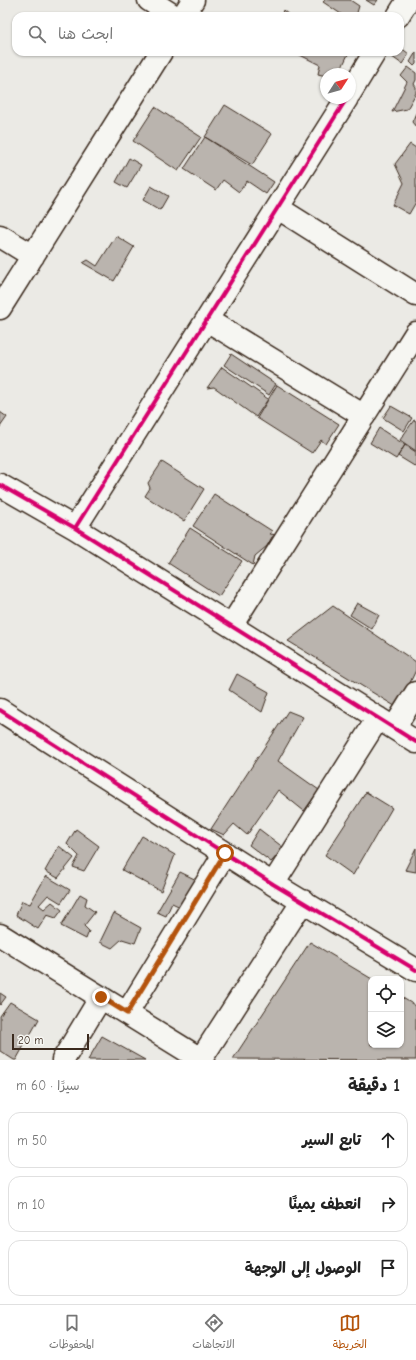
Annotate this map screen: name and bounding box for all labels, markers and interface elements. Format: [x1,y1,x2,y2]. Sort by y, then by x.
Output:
search box [12,12,404,56]
icon: search [26,23,48,45]
text: ابحث هنا [58,25,113,43]
north arrow [320,68,356,104]
route start [216,844,234,862]
map controls [368,976,404,1048]
button: locate [368,976,404,1012]
route end [92,988,110,1006]
button: layers [368,1012,404,1048]
scale bar [12,1032,89,1051]
text: 20 m [18,1034,43,1047]
text: 1 دقيقة [348,1076,400,1095]
text: سيرًا · 60 m [16,1078,80,1093]
icon: ahead [377,1129,399,1151]
text: تابع السير [302,1131,361,1149]
text: 50 m [17,1133,47,1148]
icon: right [377,1193,399,1215]
text: انعطف يمينًا [289,1195,361,1213]
text: 10 m [17,1197,45,1212]
icon: arrive [377,1257,399,1279]
text: الوصول إلى الوجهة [245,1259,361,1277]
tab: المحفوظات [49,1312,94,1354]
tab: الاتجاهات [192,1312,235,1354]
tab: الخريطة [333,1312,367,1354]

